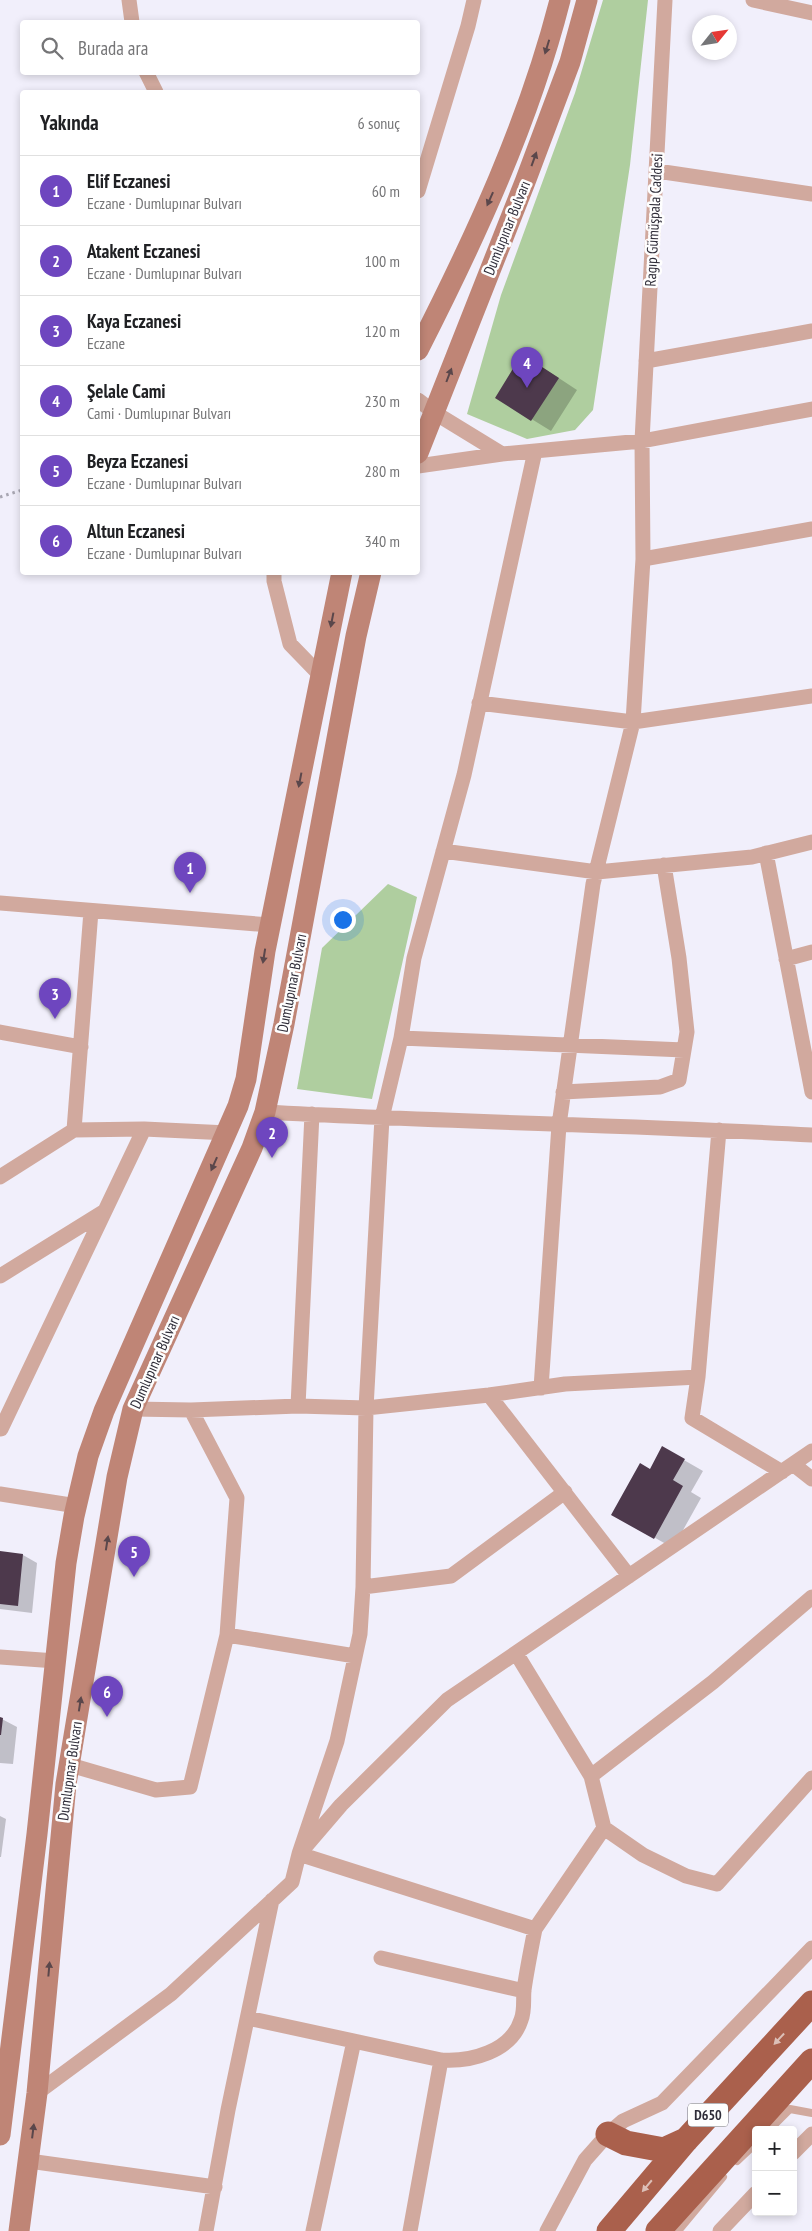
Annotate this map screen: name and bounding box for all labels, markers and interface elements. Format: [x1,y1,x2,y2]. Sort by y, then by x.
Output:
north arrow [692,15,737,60]
search box [20,20,420,75]
icon: search [38,34,66,62]
text: Burada ara [78,36,148,60]
one-way arrow [543,40,551,55]
text: Yakında [40,109,99,136]
text: 6 sonuç [357,113,400,133]
one-way arrow [531,151,538,166]
street label: Ragıp Gümüşpala Caddesi [641,153,666,287]
text: Elif Eczanesi [87,169,170,193]
street label: Dumlupınar Bulvarı [479,178,534,278]
text: 1 [52,181,60,201]
text: 60 m [372,181,400,201]
one-way arrow [485,192,493,206]
text: Eczane · Dumlupınar Bulvarı [87,193,242,213]
text: Atakent Eczanesi [87,239,201,263]
text: 2 [52,251,60,271]
text: 100 m [365,251,400,271]
text: Eczane · Dumlupınar Bulvarı [87,263,242,283]
text: Kaya Eczanesi [87,309,181,333]
text: 3 [52,321,60,341]
text: 120 m [365,321,400,341]
text: Eczane [87,333,125,353]
pin: 4 [511,347,543,388]
one-way arrow [445,367,453,382]
text: Şelale Cami [87,379,166,403]
text: 4 [52,391,60,411]
text: 230 m [365,391,400,411]
text: Cami · Dumlupınar Bulvarı [87,403,231,423]
text: Beyza Eczanesi [87,449,188,473]
text: 5 [52,461,60,481]
text: 280 m [365,461,400,481]
text: Eczane · Dumlupınar Bulvarı [87,473,242,493]
text: Altun Eczanesi [87,519,185,543]
text: 6 [52,531,60,551]
text: 340 m [365,531,400,551]
text: Eczane · Dumlupınar Bulvarı [87,543,242,563]
one-way arrow [328,613,336,628]
one-way arrow [295,772,303,788]
pin: 1 [174,852,206,893]
your location [330,907,356,933]
street label: Dumlupınar Bulvarı [273,932,310,1034]
one-way arrow [260,948,268,964]
pin: 3 [39,978,71,1019]
pin: 2 [256,1117,288,1158]
one-way arrow [210,1157,218,1171]
street label: Dumlupınar Bulvarı [126,1312,184,1411]
one-way arrow [103,1535,111,1551]
pin: 5 [118,1536,150,1577]
pin: 6 [91,1676,123,1717]
one-way arrow [77,1695,85,1711]
street label: Dumlupınar Bulvarı [53,1720,86,1822]
one-way arrow [45,1961,53,1977]
one-way arrow [773,2032,785,2044]
road number: D650 [688,2104,728,2126]
one-way arrow [29,2122,37,2138]
map controls [752,2126,797,2216]
button: + [752,2126,797,2171]
button: − [752,2171,797,2216]
one-way arrow [641,2179,653,2191]

